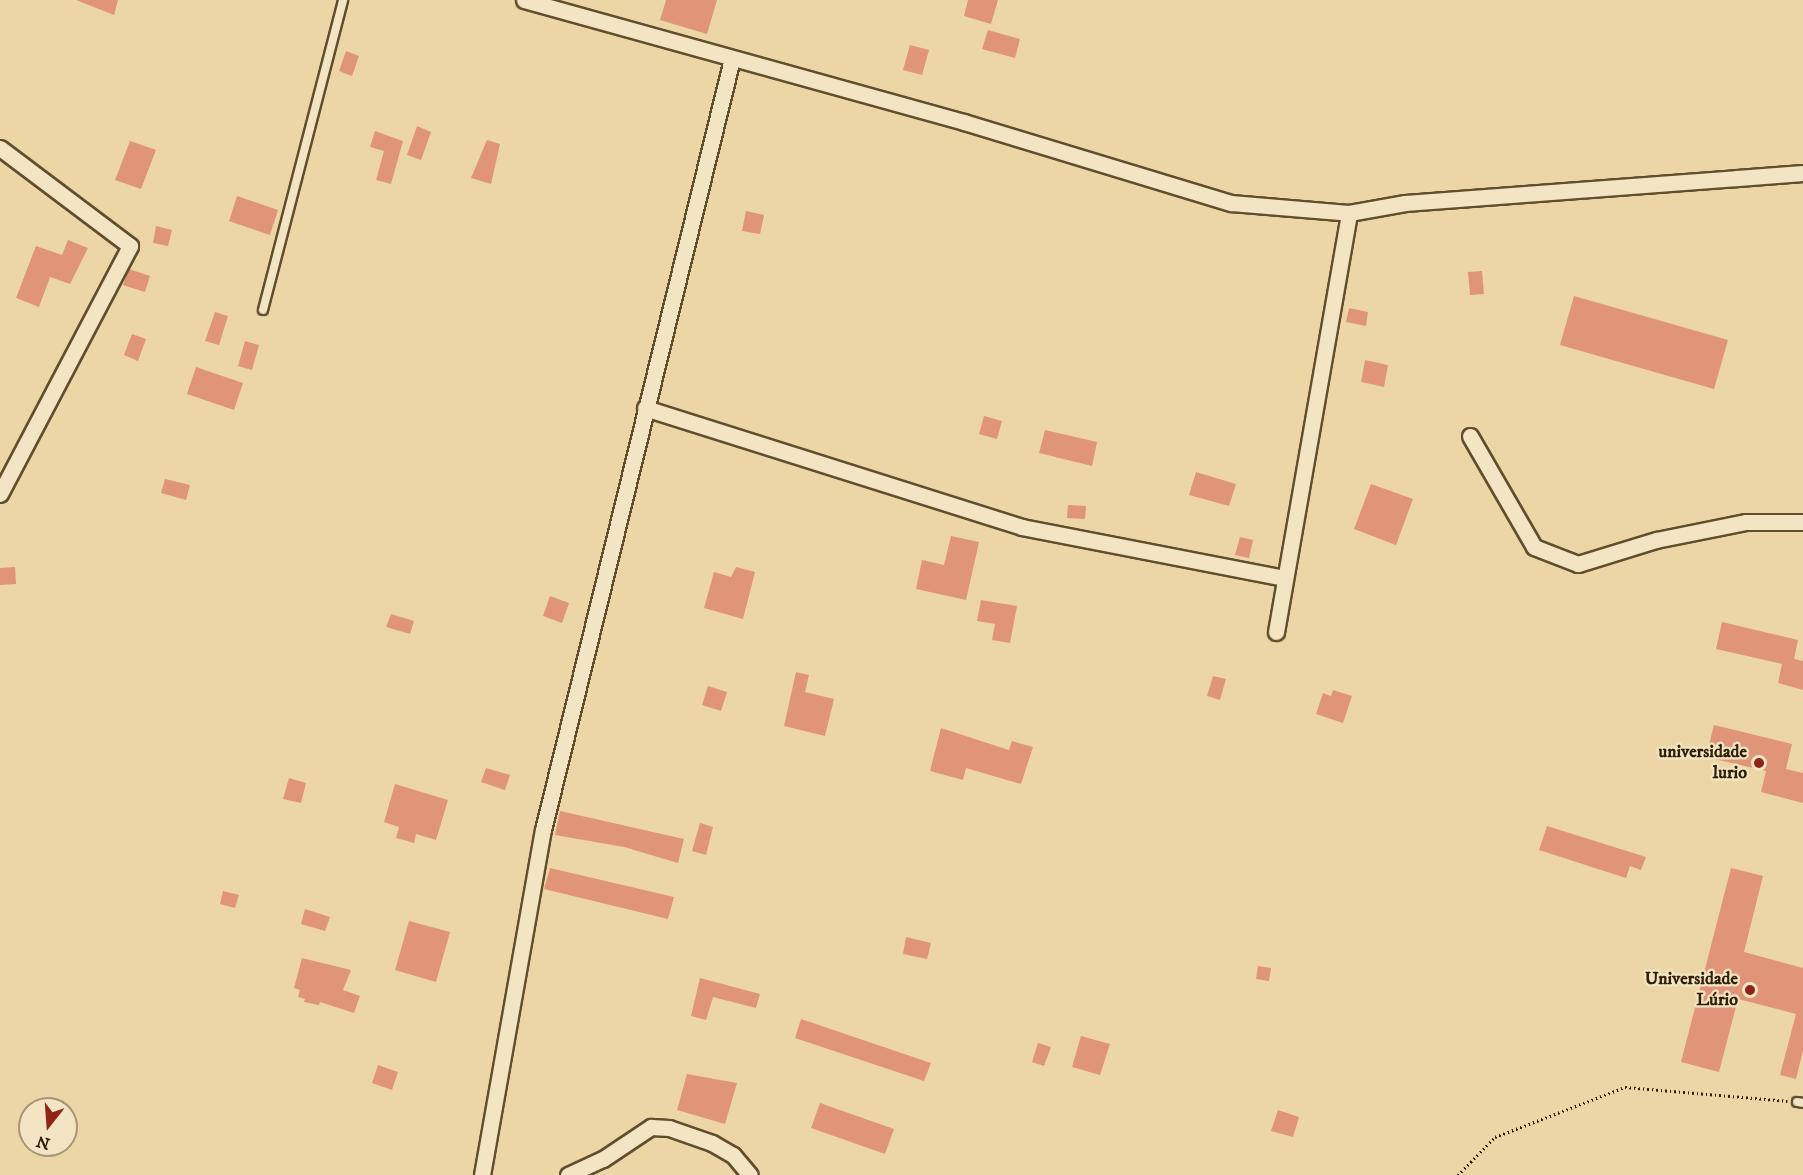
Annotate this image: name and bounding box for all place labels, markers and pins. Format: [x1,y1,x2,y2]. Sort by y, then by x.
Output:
place label: universidade lurio [1659,742,1747,784]
marker: universidade lurio [1752,756,1766,770]
place label: Universidade Lúrio [1645,969,1738,1012]
marker: Universidade Lúrio [1743,983,1757,997]

